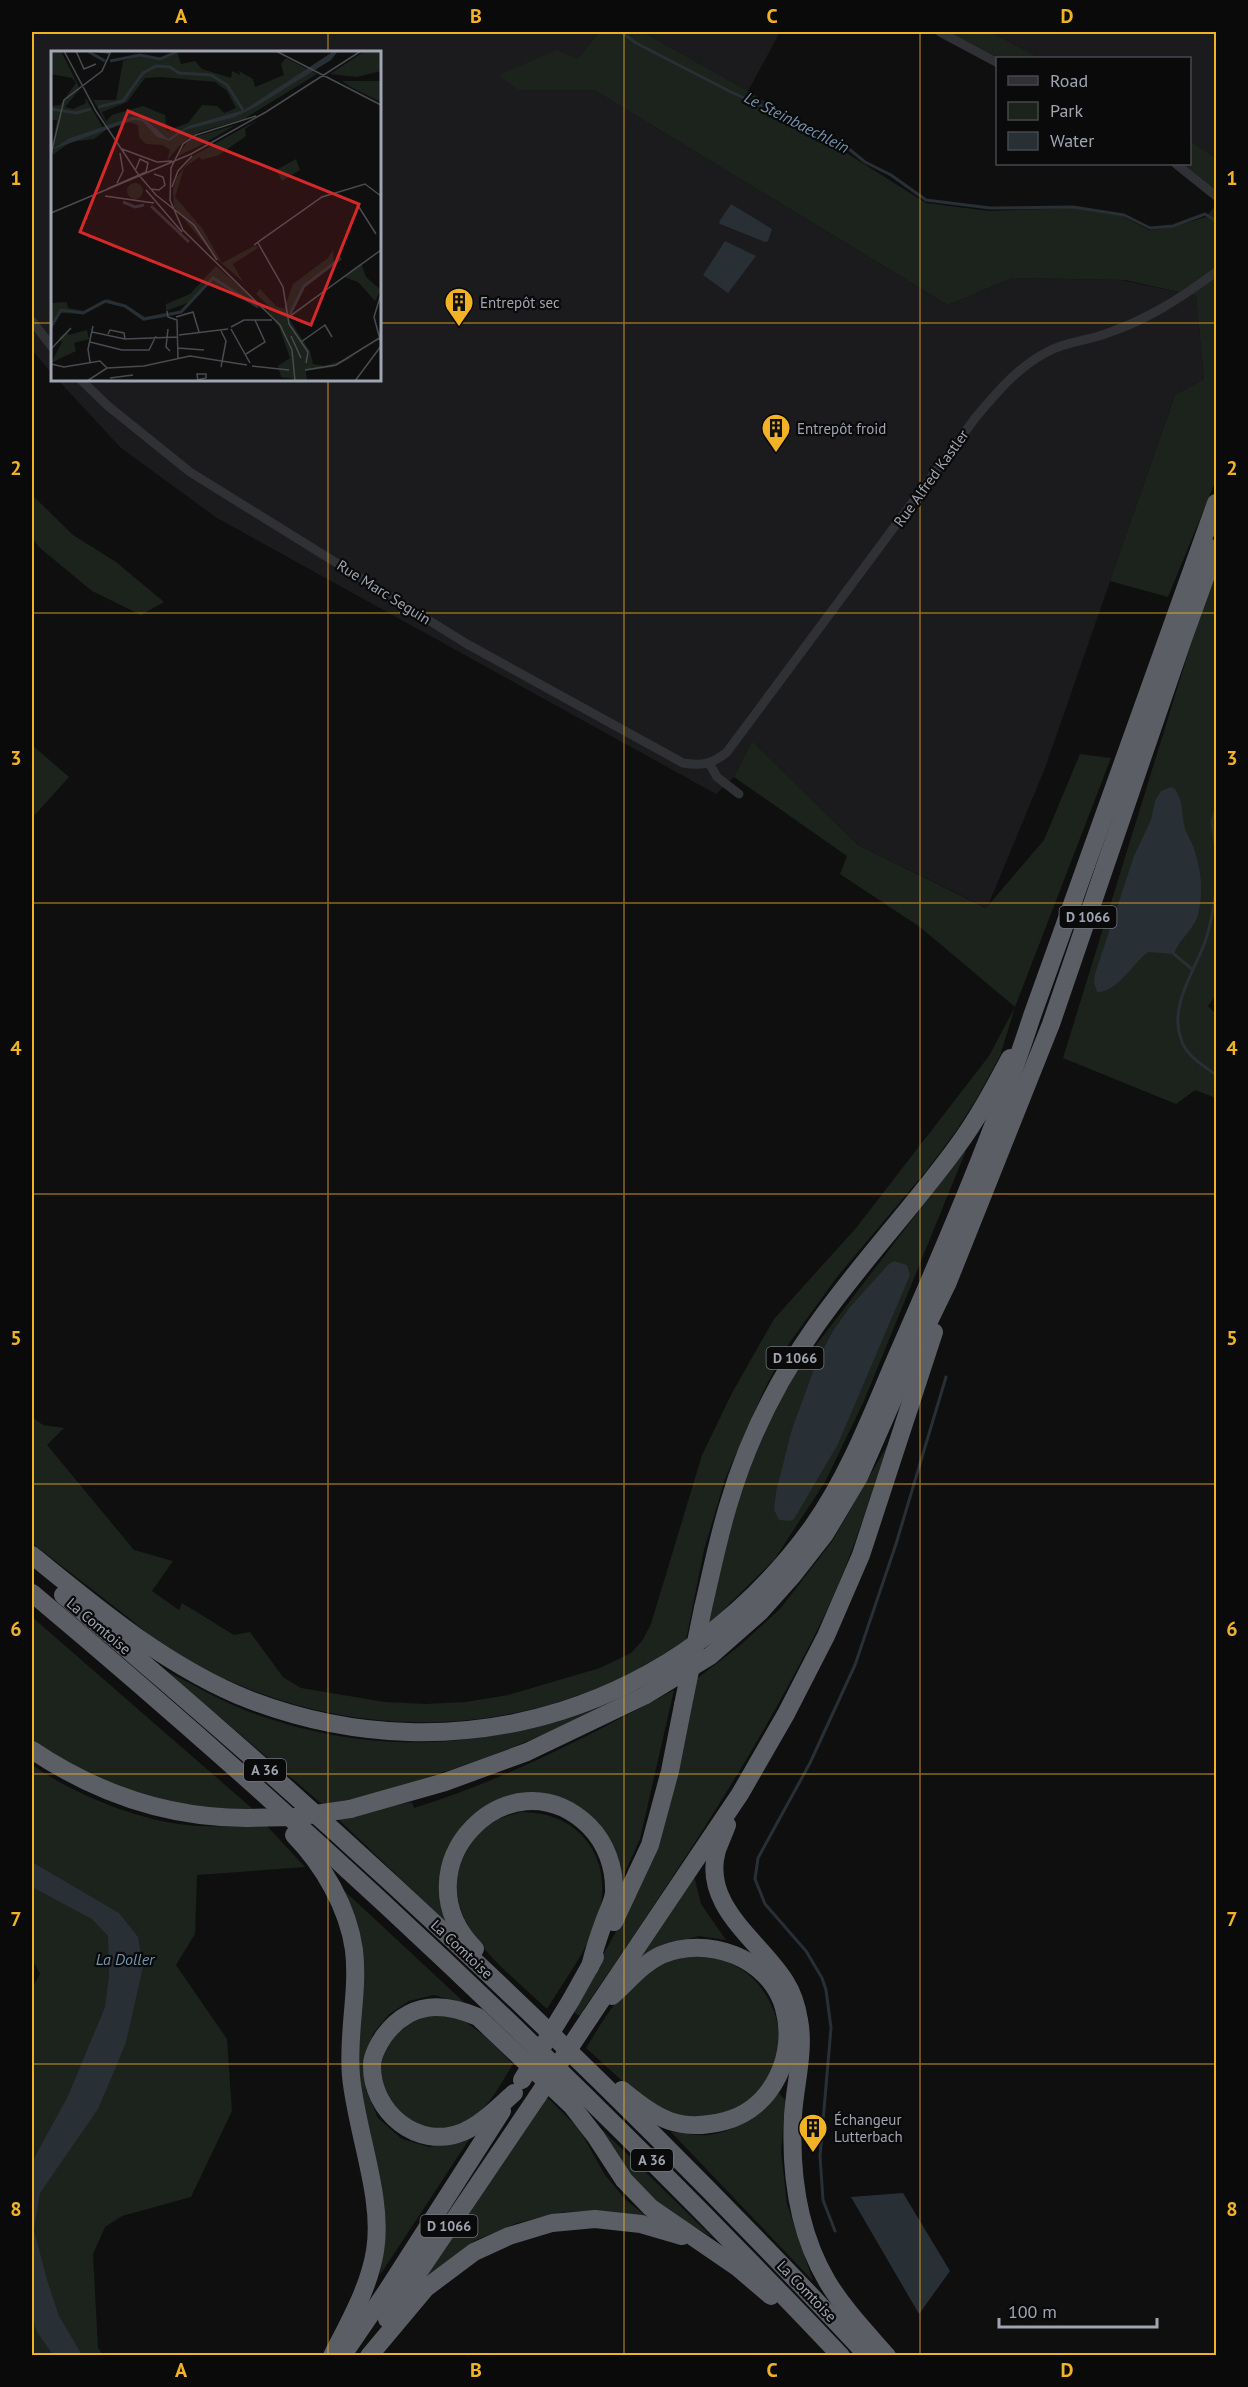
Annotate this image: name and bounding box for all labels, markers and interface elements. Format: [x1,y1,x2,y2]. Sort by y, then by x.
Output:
text: A [175,3,188,29]
text: B [470,3,482,29]
text: C [766,3,778,29]
text: D [1061,3,1074,29]
inset map [51,51,381,381]
legend [996,57,1191,165]
text: Road [1050,69,1088,92]
water label: Le Steinbaechlein [741,87,853,157]
text: Park [1050,99,1083,122]
text: Water [1050,129,1094,152]
text: 1 [10,165,22,191]
text: 1 [1226,165,1238,191]
building icon: Entrepôt sec [443,286,475,328]
place label: Entrepôt sec [480,293,560,312]
building icon: Entrepôt froid [760,412,792,454]
place label: Entrepôt froid [797,419,886,438]
street label: Rue Alfred Kastler [889,426,973,530]
text: 2 [10,455,22,481]
text: 2 [1226,455,1238,481]
street label: Rue Marc Seguin [334,556,434,628]
text: 3 [10,745,22,771]
text: 3 [1226,745,1238,771]
road number: D 1066 [1060,906,1116,928]
text: 4 [10,1035,22,1061]
text: 4 [1226,1035,1238,1061]
text: 5 [10,1325,22,1351]
text: 5 [1226,1325,1238,1351]
road number: D 1066 [766,1347,824,1369]
street label: La Comtoise [63,1594,135,1658]
text: 6 [10,1616,22,1642]
text: 6 [1226,1616,1238,1642]
road number: A 36 [244,1759,286,1781]
text: 7 [10,1906,22,1932]
text: 7 [1226,1906,1238,1932]
street label: La Comtoise [427,1915,497,1983]
water label: La Doller [96,1949,156,1969]
place label: Échangeur Lutterbach [834,2110,903,2146]
building icon: Échangeur Lutterbach [797,2112,829,2154]
road number: A 36 [631,2149,673,2171]
text: 8 [10,2196,22,2222]
text: 8 [1226,2196,1238,2222]
road number: D 1066 [420,2215,478,2237]
street label: La Comtoise [773,2256,841,2326]
scale bar [999,2291,1156,2329]
text: 100 m [1008,2300,1057,2323]
text: A [175,2357,188,2383]
text: B [470,2357,482,2383]
text: C [766,2357,778,2383]
text: D [1061,2357,1074,2383]

